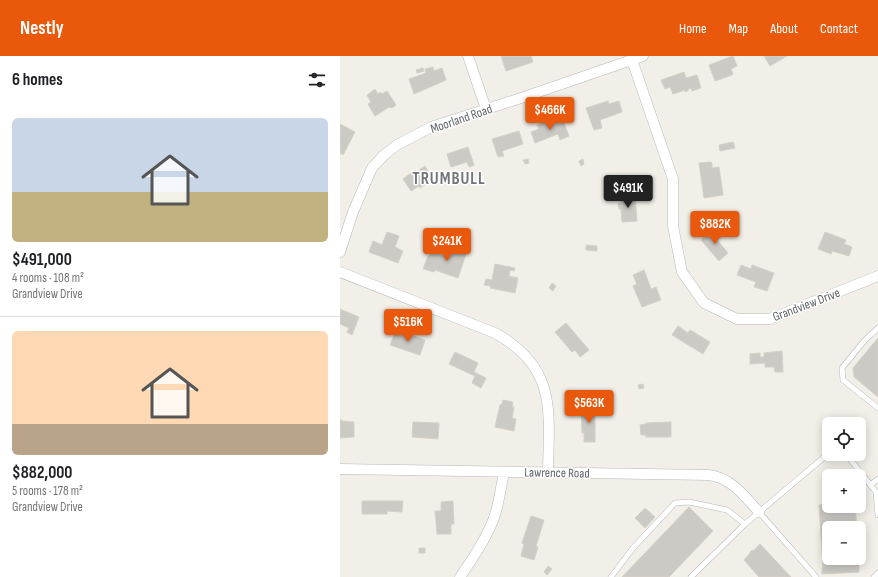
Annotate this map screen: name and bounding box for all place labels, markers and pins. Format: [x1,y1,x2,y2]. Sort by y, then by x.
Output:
pin: $466K [522,97,578,131]
pin: $491K [600,175,656,209]
pin: $882K [687,211,743,245]
pin: $241K [419,228,475,262]
pin: $516K [380,309,436,343]
pin: $563K [561,390,617,424]

